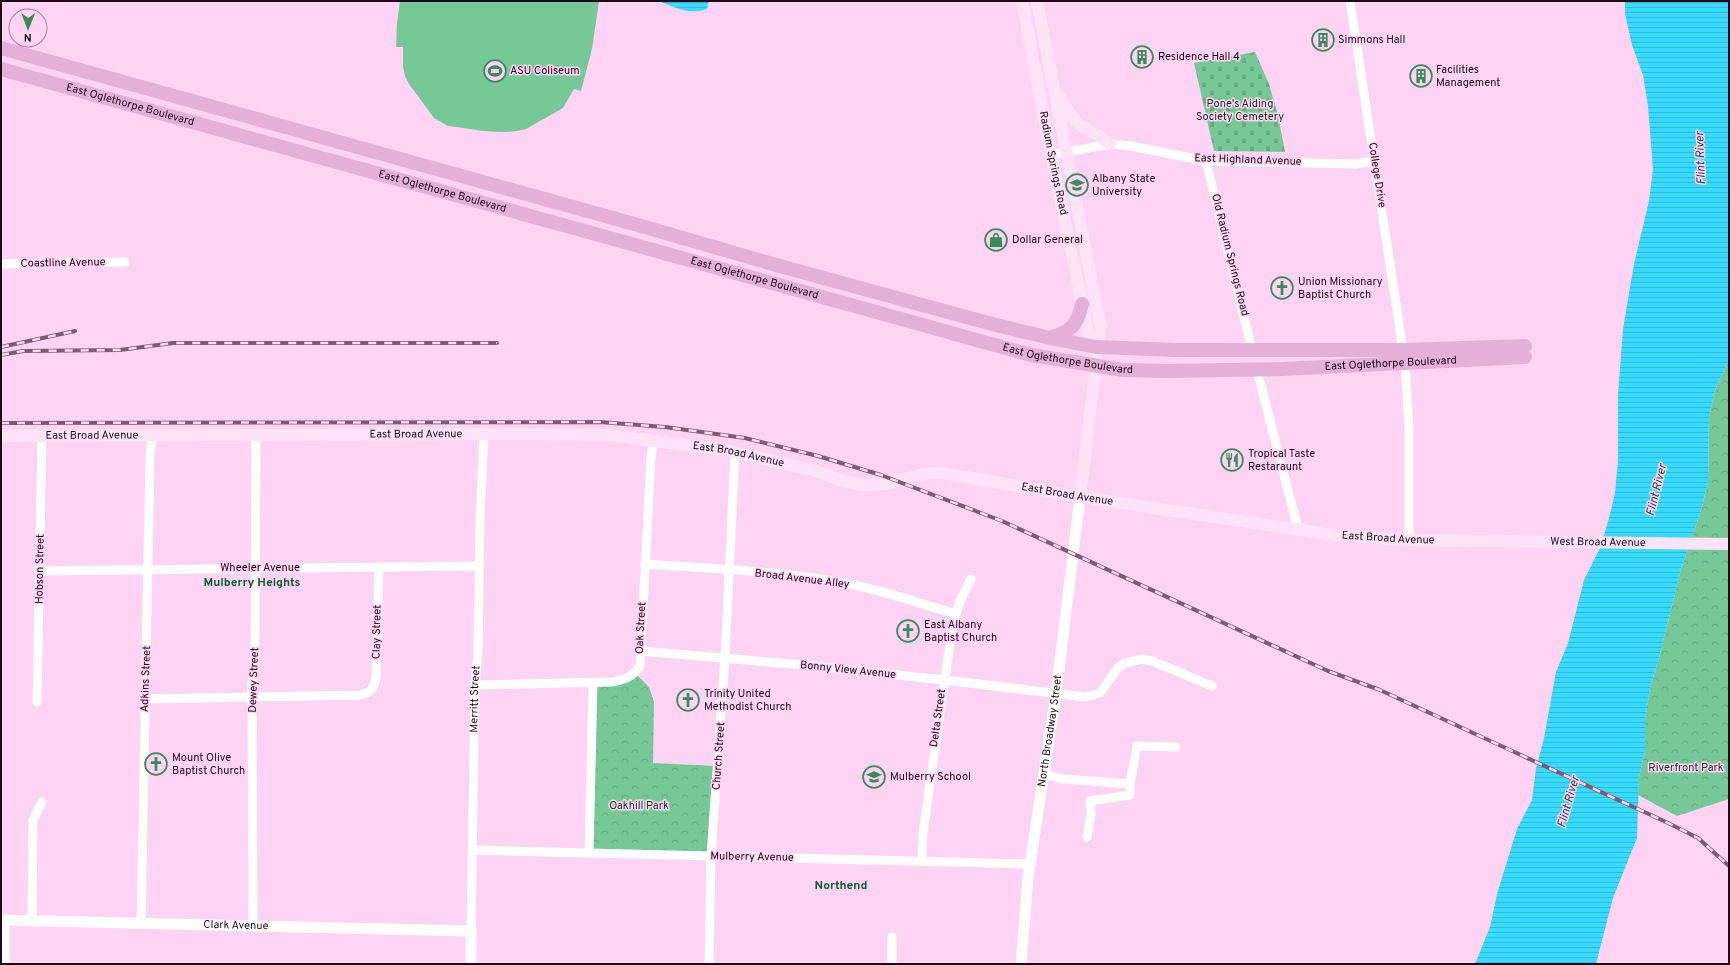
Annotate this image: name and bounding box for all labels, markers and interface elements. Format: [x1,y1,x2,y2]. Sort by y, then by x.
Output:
north arrow [8,8,48,48]
building icon: Simmons Hall [1310,27,1336,53]
text: N [24,30,32,44]
place label: Simmons Hall [1338,33,1405,47]
building icon: Residence Hall 4 [1129,44,1155,70]
place label: Residence Hall 4 [1158,50,1240,64]
sports icon: ASU Coliseum [482,58,508,84]
building icon: Facilities Management [1408,63,1434,89]
place label: Facilities Management [1436,63,1501,90]
place label: ASU Coliseum [510,64,580,78]
street label: East Oglethorpe Boulevard [64,80,196,129]
park label: Pone's Aiding Society Cemetery [1196,97,1284,124]
street label: Radium Springs Road [1036,110,1070,216]
water label: Flint River [1692,130,1710,185]
street label: College Drive [1365,141,1389,209]
street label: East Highland Avenue [1194,151,1302,169]
street label: East Oglethorpe Boulevard [377,167,508,216]
school or university icon: Albany State University [1064,172,1090,198]
place label: Albany State University [1092,172,1155,199]
street label: Old Radium Springs Road [1208,192,1252,318]
shop icon: Dollar General [983,227,1009,253]
place label: Dollar General [1012,233,1083,247]
street label: East Oglethorpe Boulevard [689,254,820,303]
street label: Coastline Avenue [20,255,106,271]
church icon: Union Missionary Baptist Church [1269,275,1295,301]
place label: Union Missionary Baptist Church [1298,275,1383,302]
street label: East Oglethorpe Boulevard [1001,340,1133,377]
street label: East Oglethorpe Boulevard [1324,353,1457,374]
street label: East Broad Avenue [370,427,463,442]
street label: East Broad Avenue [46,428,139,443]
street label: East Broad Avenue [692,439,786,470]
restaurant icon: Tropical Taste Restaraunt [1219,447,1245,473]
place label: Tropical Taste Restaraunt [1248,447,1315,474]
water label: Flint River [1643,461,1672,518]
street label: East Broad Avenue [1020,480,1114,509]
street label: East Broad Avenue [1341,528,1435,547]
street label: Hobson Street [32,534,48,604]
street label: West Broad Avenue [1550,535,1646,550]
street label: Wheeler Avenue [220,561,300,575]
street label: Broad Avenue Alley [754,566,850,592]
district label: Mulberry Heights [204,575,301,591]
street label: Oak Street [633,602,649,654]
street label: Clay Street [370,605,384,659]
church icon: East Albany Baptist Church [895,618,921,644]
place label: East Albany Baptist Church [924,618,997,645]
street label: Adkins Street [138,646,154,712]
street label: Dewey Street [246,647,262,713]
street label: Bonny View Avenue [799,658,897,682]
street label: Merritt Street [467,665,484,733]
street label: North Broadway Street [1035,674,1065,788]
church icon: Trinity United Methodist Church [675,687,701,713]
place label: Trinity United Methodist Church [704,687,791,714]
street label: Delta Street [927,688,949,748]
street label: Church Street [710,722,728,790]
church icon: Mount Olive Baptist Church [143,751,169,777]
place label: Mount Olive Baptist Church [172,751,245,778]
park label: Riverfront Park [1648,761,1724,775]
school or university icon: Mulberry School [861,764,887,790]
place label: Mulberry School [890,770,971,784]
water label: Flint River [1554,773,1584,830]
park label: Oakhill Park [609,799,669,813]
street label: Mulberry Avenue [710,849,794,865]
district label: Northend [815,878,867,894]
street label: Clark Avenue [203,918,269,933]

